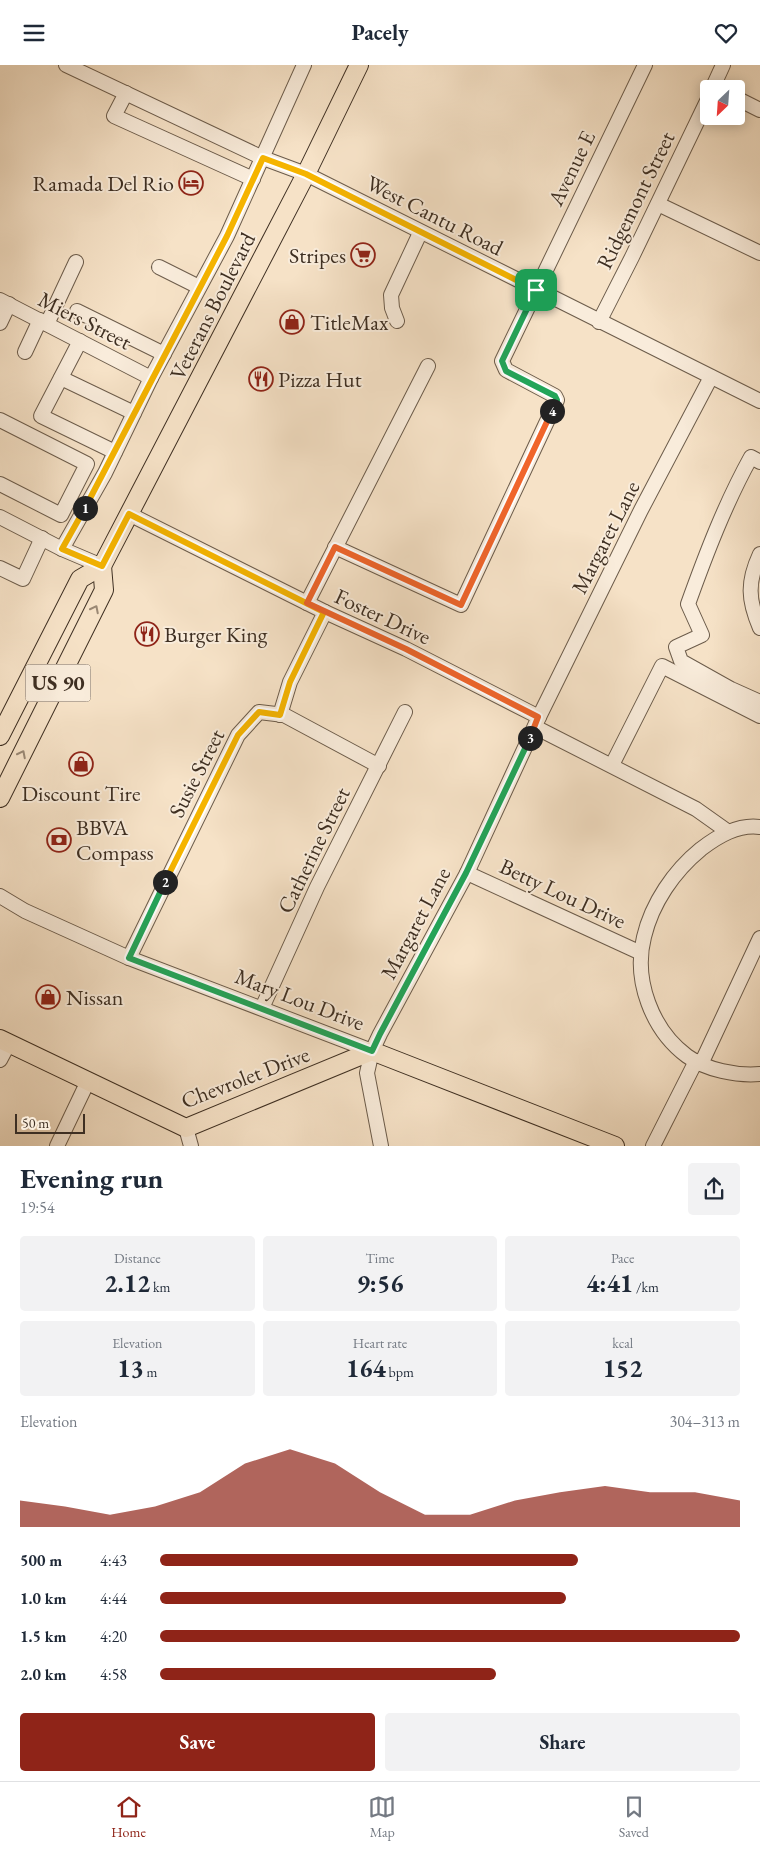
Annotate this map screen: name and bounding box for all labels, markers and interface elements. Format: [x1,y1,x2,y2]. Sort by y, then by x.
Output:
text: Pacely [351,18,409,47]
icon: menu [20,19,48,47]
icon: heart [712,19,740,47]
north arrow [700,80,745,125]
map controls [700,80,745,125]
street label: Avenue E [540,126,602,211]
street label: Ridgemont Street [590,127,681,274]
street label: West Cantu Road [361,168,509,263]
place label: Ramada Del Rio [33,169,174,198]
hotel icon: Ramada Del Rio [178,170,204,196]
street label: Veterans Boulevard [163,227,262,385]
place label: Stripes [289,241,346,270]
supermarket icon: Stripes [350,242,376,268]
pin [515,269,557,311]
icon: arrive [522,276,550,304]
street label: Miers Street [33,285,136,356]
place label: TitleMax [310,308,389,337]
shop icon: TitleMax [279,309,305,335]
place label: Pizza Hut [278,365,362,394]
restaurant icon: Pizza Hut [248,366,274,392]
pin: 4 [540,399,564,423]
text: 4 [549,402,556,420]
street label: Margaret Lane [565,476,646,599]
pin: 1 [72,495,98,521]
text: 1 [82,499,89,517]
street label: Foster Drive [330,582,436,651]
one-way arrow [89,605,99,614]
place label: Burger King [164,620,268,649]
restaurant icon: Burger King [134,621,160,647]
road number: US 90 [26,665,90,701]
street label: Susie Street [162,724,231,822]
pin: 3 [518,725,542,751]
text: 3 [527,729,534,747]
one-way arrow [16,751,26,760]
shop icon: Discount Tire [68,751,94,777]
place label: Discount Tire [21,779,141,808]
street label: Catherine Street [270,782,357,918]
place label: BBVA Compass [76,813,154,867]
bank icon: BBVA Compass [46,827,72,853]
street label: Betty Lou Drive [495,852,631,936]
street label: Margaret Lane [374,862,457,984]
pin: 2 [152,869,178,895]
text: 2 [162,873,169,891]
street label: Mary Lou Drive [231,962,369,1038]
place label: Nissan [66,983,124,1012]
shop icon: Nissan [35,984,61,1010]
street label: Chevrolet Drive [177,1040,314,1115]
scale bar [15,1111,85,1134]
text: 50 m [22,1114,49,1132]
text: Evening run [20,1160,163,1196]
button: share [688,1163,740,1215]
text: 19:54 [20,1197,55,1218]
text: Distance [114,1249,161,1267]
text: Time [365,1249,395,1267]
text: Pace [611,1249,634,1267]
text: 2.12 [104,1267,150,1299]
text: 9:56 [357,1267,403,1299]
text: 4:41 [586,1267,633,1299]
text: km [150,1278,170,1296]
text: /km [633,1278,659,1296]
text: Elevation [112,1334,163,1352]
text: Heart rate [353,1334,407,1352]
text: kcal [612,1334,633,1352]
text: 13 [117,1352,144,1384]
text: 164 [346,1352,386,1384]
text: 152 [603,1352,643,1384]
text: m [144,1363,157,1381]
text: bpm [386,1363,414,1381]
text: Elevation [20,1411,78,1432]
text: 304–313 m [669,1411,740,1432]
text: 500 m [20,1550,62,1571]
text: 4:43 [100,1550,127,1571]
text: 1.0 km [20,1588,66,1609]
text: 4:44 [100,1588,127,1609]
text: 1.5 km [20,1626,66,1647]
text: 4:20 [100,1626,127,1647]
text: 2.0 km [20,1664,66,1685]
text: 4:58 [100,1664,127,1685]
button: Save [20,1713,375,1771]
button: Share [385,1713,740,1771]
tab: Home [111,1793,146,1841]
tab: Map [368,1793,396,1841]
tab: Saved [619,1793,649,1841]

